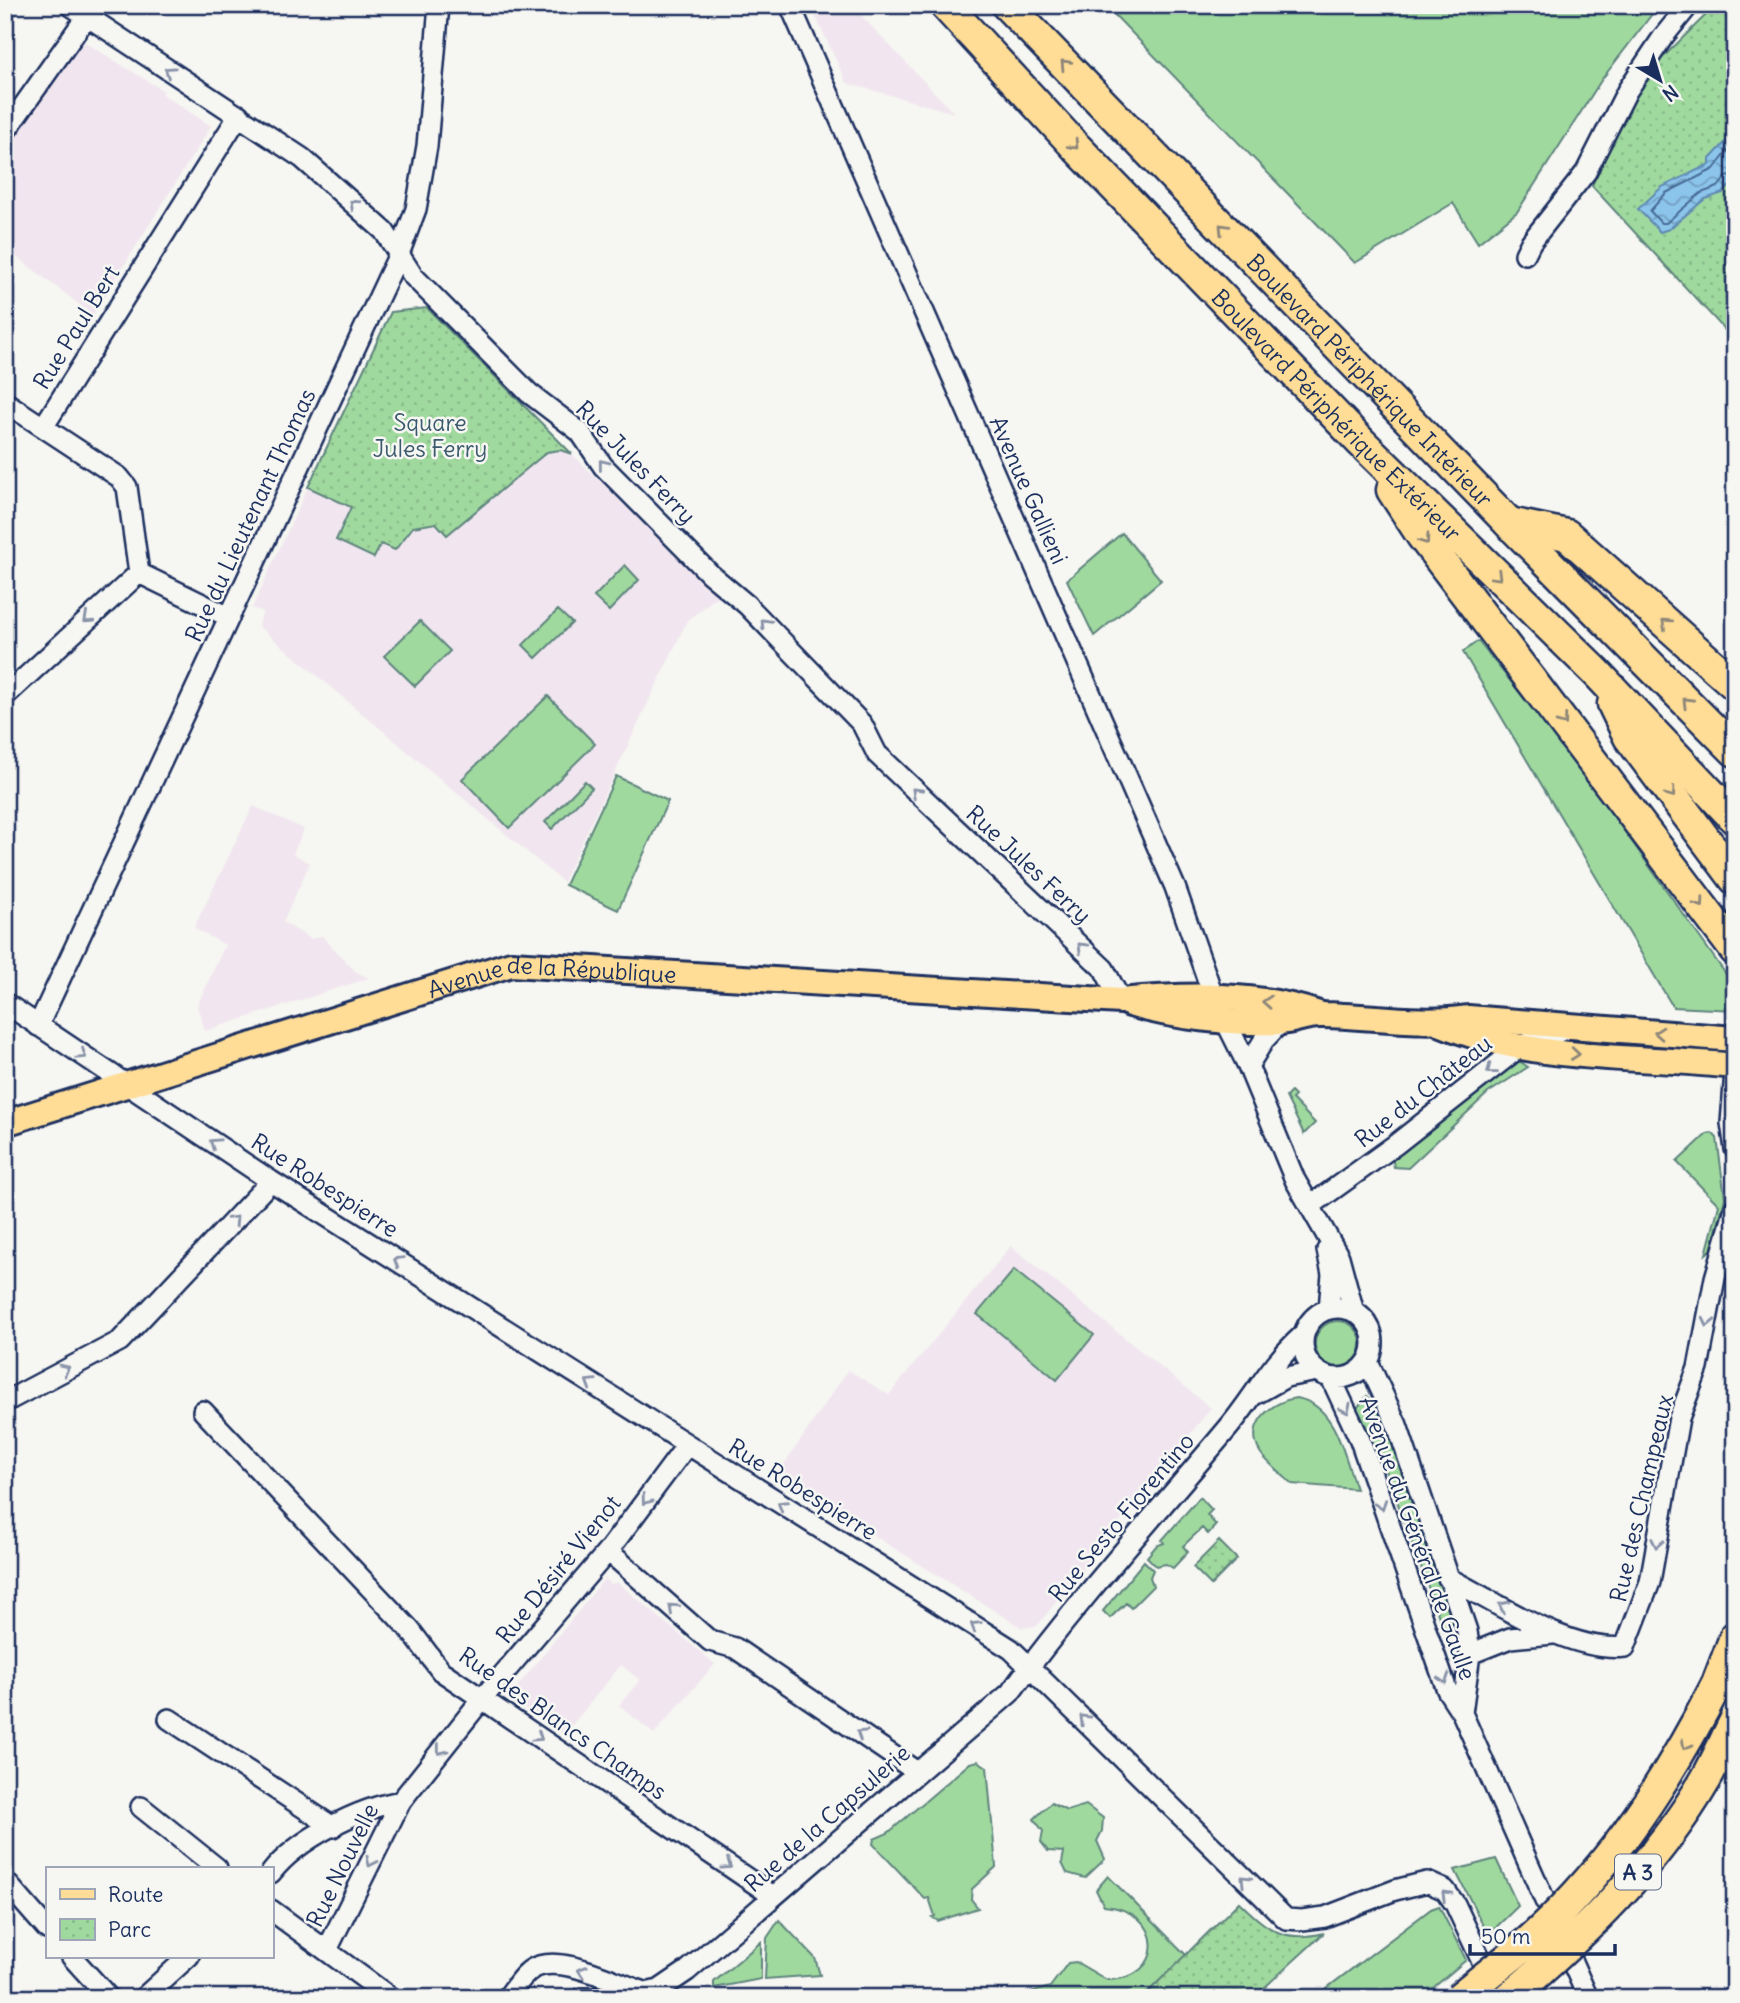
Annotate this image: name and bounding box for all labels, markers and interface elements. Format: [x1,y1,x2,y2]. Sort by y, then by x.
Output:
north arrow [1624,46,1694,116]
one-way arrow [1060,60,1073,73]
one-way arrow [164,67,177,79]
text: N [1658,80,1683,107]
one-way arrow [1066,137,1079,150]
one-way arrow [349,199,362,212]
one-way arrow [1218,223,1231,236]
street label: Boulevard Périphérique Intérieur [1241,247,1500,513]
street label: Rue Paul Bert [26,259,126,394]
street label: Boulevard Périphérique Extérieur [1206,282,1468,547]
street label: Rue du Lieutenant Thomas [178,384,322,646]
street label: Rue Jules Ferry [570,394,702,530]
park label: Square Jules Ferry [373,408,487,463]
street label: Avenue Gallieni [983,412,1075,568]
one-way arrow [599,460,611,473]
one-way arrow [1417,532,1430,545]
one-way arrow [1489,567,1502,580]
one-way arrow [83,610,96,623]
one-way arrow [761,618,774,631]
one-way arrow [1661,619,1674,631]
one-way arrow [1682,698,1695,711]
one-way arrow [1555,713,1568,726]
one-way arrow [1663,785,1675,798]
one-way arrow [911,787,924,800]
street label: Rue Jules Ferry [961,799,1097,929]
one-way arrow [1692,895,1704,908]
one-way arrow [1077,942,1090,955]
street label: Avenue de la République [424,949,677,1004]
one-way arrow [1262,995,1273,1010]
one-way arrow [1654,1026,1665,1041]
street label: Rue du Château [1349,1028,1497,1154]
one-way arrow [1570,1046,1581,1061]
one-way arrow [74,1047,87,1059]
one-way arrow [1486,1061,1498,1074]
street label: Rue Robespierre [246,1127,404,1243]
one-way arrow [209,1139,222,1152]
one-way arrow [226,1216,238,1229]
one-way arrow [393,1257,406,1270]
one-way arrow [1701,1316,1716,1328]
one-way arrow [58,1364,70,1378]
one-way arrow [585,1379,598,1392]
street label: Rue des Champeaux [1603,1391,1679,1605]
street label: Avenue du Général de Gaulle [1353,1392,1483,1684]
one-way arrow [1338,1402,1352,1414]
street label: Rue Sesto Fiorentino [1042,1427,1200,1607]
street label: Rue Robespierre [723,1432,883,1546]
street label: Rue Désiré Vienot [489,1489,627,1649]
one-way arrow [642,1492,655,1504]
one-way arrow [1373,1498,1387,1510]
one-way arrow [777,1500,790,1513]
one-way arrow [1651,1537,1666,1549]
one-way arrow [1498,1601,1510,1614]
one-way arrow [669,1604,682,1616]
one-way arrow [970,1622,983,1634]
street label: Rue des Blancs Champs [454,1640,672,1806]
one-way arrow [1436,1672,1450,1684]
one-way arrow [1080,1714,1093,1727]
one-way arrow [530,1729,543,1741]
one-way arrow [856,1730,869,1742]
one-way arrow [1681,1737,1694,1750]
street label: Rue de la Capsulerie [738,1738,916,1898]
one-way arrow [437,1742,450,1755]
street label: Rue Nouvelle [300,1798,384,1932]
road number: A 3 [1615,1854,1661,1890]
one-way arrow [365,1855,379,1867]
one-way arrow [719,1857,732,1869]
legend [46,1867,273,1958]
one-way arrow [1241,1875,1254,1888]
text: Route [108,1881,163,1908]
one-way arrow [1441,1890,1454,1903]
scale bar [1470,1912,1616,1956]
text: Parc [108,1916,151,1943]
text: 50 m [1481,1923,1530,1950]
one-way arrow [576,1965,588,1979]

